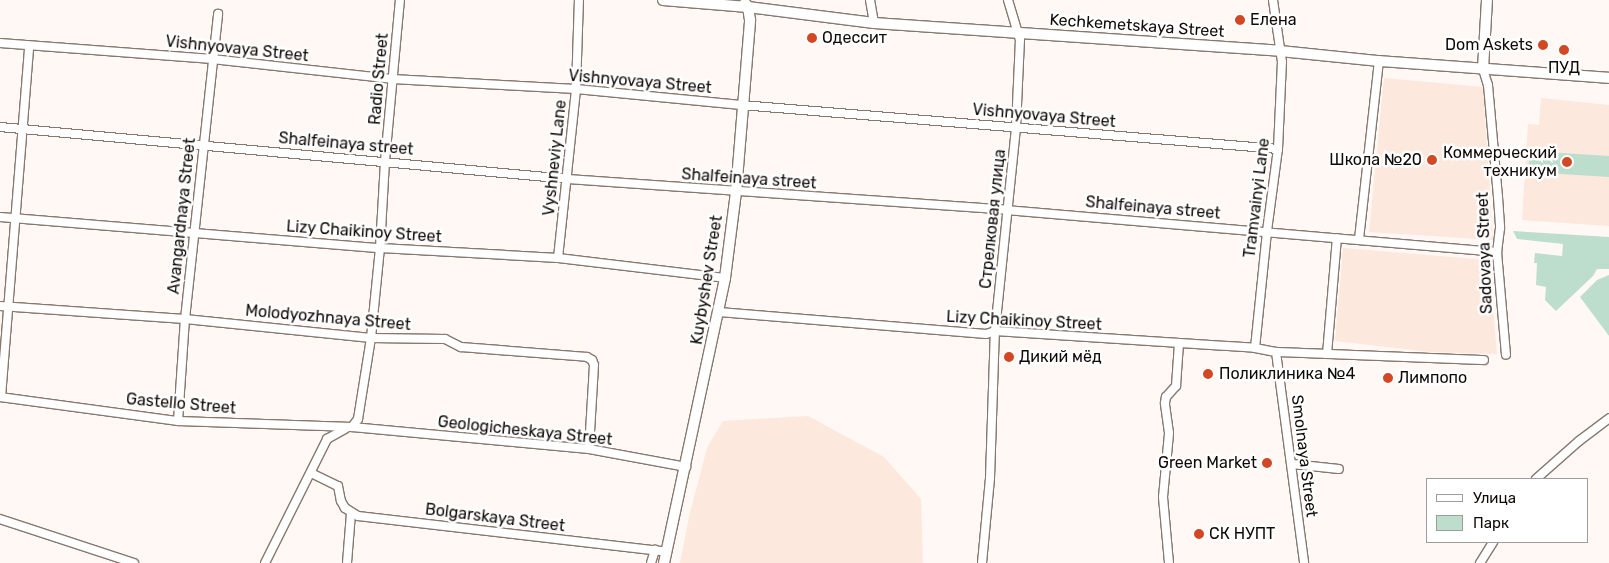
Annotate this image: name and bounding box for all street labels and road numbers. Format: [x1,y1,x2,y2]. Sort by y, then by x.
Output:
street label: Kechkemetskaya Street [1049,10,1225,42]
street label: Vishnyovaya Street [164,32,310,66]
street label: Radio Street [365,32,393,126]
street label: Vishnyovaya Street [568,66,712,98]
street label: Vyshneviy Lane [539,99,571,217]
street label: Vishnyovaya Street [972,100,1116,132]
street label: Shalfeinaya street [278,129,414,159]
street label: Avangardnaya Street [164,137,200,295]
street label: Tramvainyi Lane [1240,137,1274,259]
street label: Стрелковая улица [976,148,1010,290]
street label: Shalfeinaya street [681,165,817,193]
street label: Sadovaya Street [1473,192,1497,314]
street label: Shalfeinaya street [1085,193,1221,223]
street label: Kuybyshev Street [687,214,727,346]
street label: Lizy Chaikinoy Street [285,217,443,247]
street label: Molodyozhnaya Street [245,301,411,335]
street label: Lizy Chaikinoy Street [945,307,1103,335]
street label: Gastello Street [125,390,237,418]
street label: Smolnaya Street [1287,394,1321,518]
street label: Geologicheskaya Street [437,412,613,450]
street label: Bolgarskaya Street [424,500,566,536]

